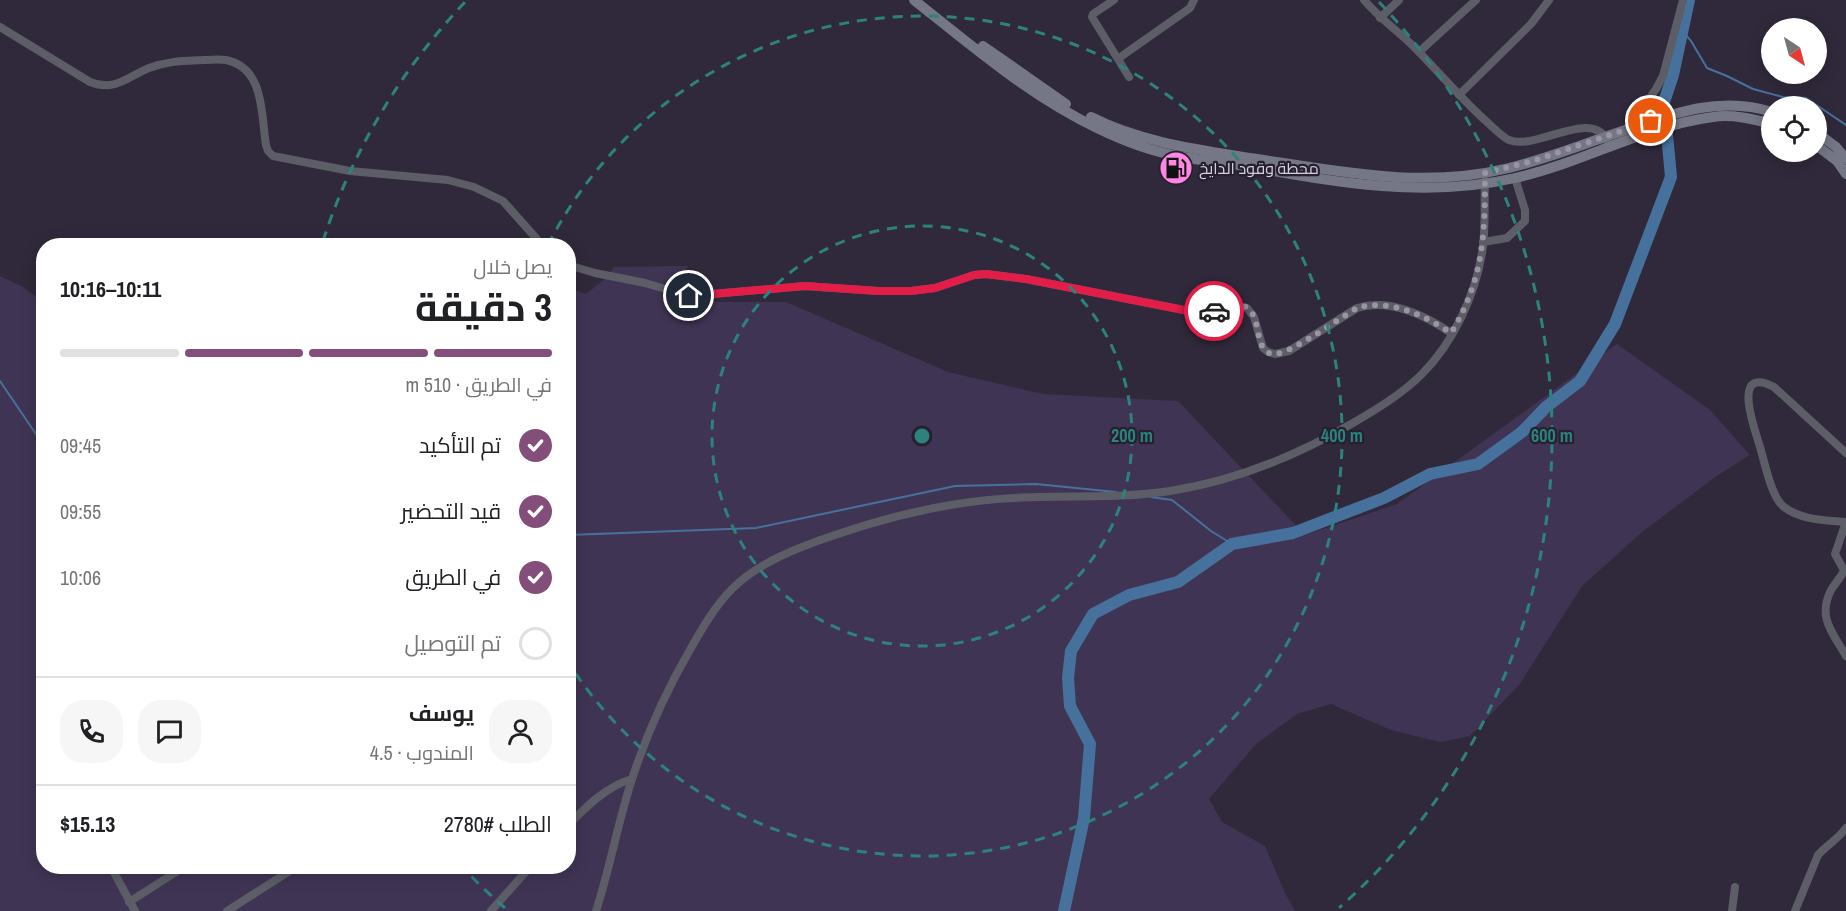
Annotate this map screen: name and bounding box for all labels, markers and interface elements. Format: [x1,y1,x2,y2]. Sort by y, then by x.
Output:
north arrow [1761,18,1827,84]
map controls [1761,18,1827,162]
pin [1625,95,1676,146]
button: locate [1761,96,1827,162]
icon: bag [1634,104,1667,137]
fuel station icon: محطة وقود الدايخ [1158,150,1194,186]
place label: محطة وقود الدايخ [1199,157,1319,180]
text: يصل خلال [473,253,552,280]
pin [663,270,714,321]
text: 10:11–10:16 [60,274,161,304]
icon: home [672,279,705,312]
text: 3 دقيقة [415,281,552,333]
courier [1184,281,1244,341]
icon: car [1198,295,1231,328]
text: في الطريق · 510 m [406,371,552,398]
text: 200 m [1111,423,1153,448]
text: 400 m [1321,423,1363,448]
text: 600 m [1531,423,1573,448]
centre of rings [912,426,932,446]
icon: check [519,429,552,462]
text: تم التأكيد [419,430,501,460]
text: 09:45 [60,432,101,459]
icon: check [519,495,552,528]
text: قيد التحضير [401,496,501,526]
text: 09:55 [60,498,101,525]
icon: check [519,561,552,594]
text: في الطريق [405,562,501,592]
text: 10:06 [60,564,101,591]
text: تم التوصيل [405,628,501,658]
text: يوسف [409,698,474,728]
button: phone [60,700,123,763]
button: chat [138,700,201,763]
button: person [489,700,552,763]
text: المندوب · 4.5 [370,739,474,766]
text: $15.13 [60,809,115,839]
text: الطلب #2780 [444,809,552,839]

